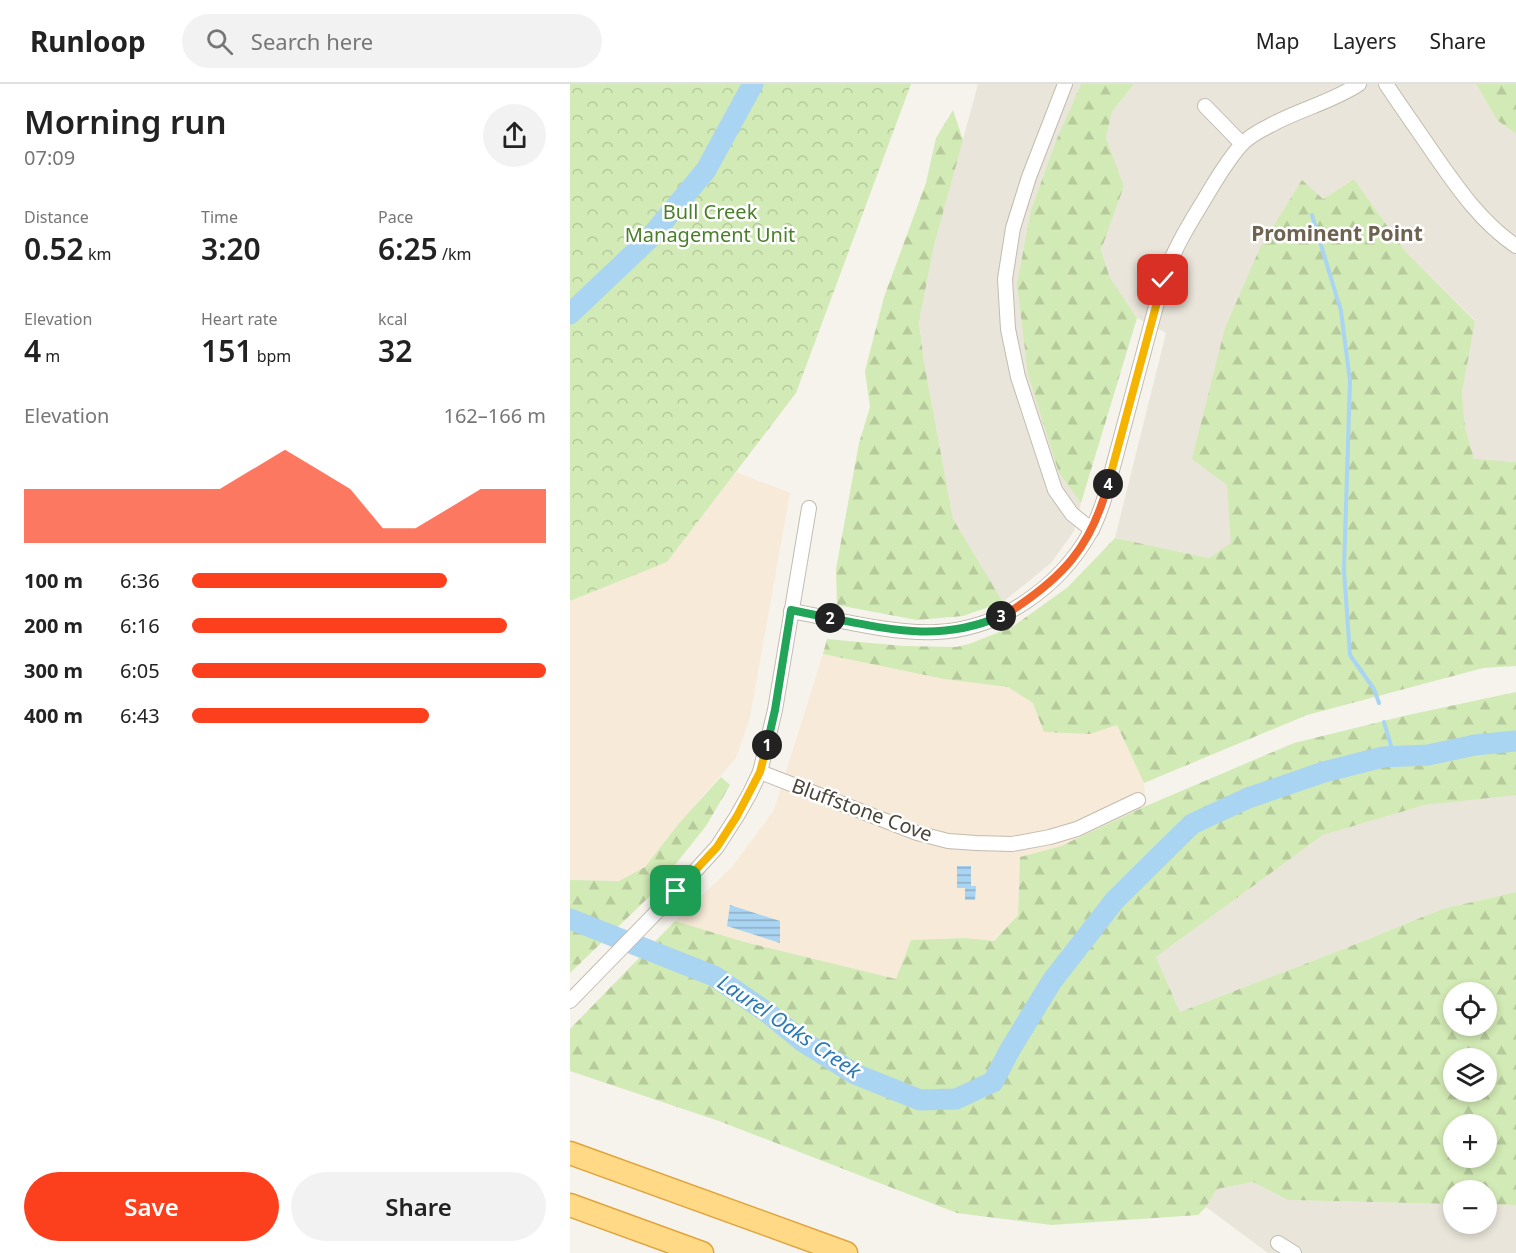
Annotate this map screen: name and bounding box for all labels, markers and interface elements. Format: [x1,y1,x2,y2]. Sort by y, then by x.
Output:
search box [182,14,602,68]
text: Runloop [30,22,146,60]
icon: search [203,25,236,58]
text: Search here [251,26,373,56]
text: Map [1256,27,1300,55]
text: Layers [1333,27,1397,55]
text: Share [1430,27,1486,55]
text: Morning run [24,99,226,144]
button: share [483,104,546,167]
text: 07:09 [24,144,75,171]
park label: Bull Creek Management Unit [625,198,795,248]
text: Distance [24,206,89,228]
text: Time [201,206,238,228]
text: Pace [378,206,413,228]
district label: Prominent Point [1251,219,1423,247]
text: 0.52 [24,228,84,269]
text: 3:20 [201,228,261,269]
text: 6:25 [378,228,438,269]
text: km [84,243,111,265]
text: /km [438,243,471,265]
pin [1137,254,1188,305]
icon: check [1146,263,1179,296]
text: Elevation [24,308,92,330]
text: Heart rate [201,308,277,330]
text: kcal [378,308,407,330]
text: 4 [24,330,41,371]
text: 151 [201,330,252,371]
text: 32 [378,330,412,371]
text: m [41,345,60,367]
text: bpm [252,345,291,367]
text: Elevation [24,402,109,429]
text: 162–166 m [443,402,546,429]
pin: 4 [1093,469,1123,499]
text: 4 [1103,473,1113,495]
text: 100 m [24,567,83,594]
text: 6:36 [120,567,160,594]
pin: 3 [986,601,1016,631]
pin: 2 [815,603,845,633]
text: 3 [996,605,1006,627]
text: 2 [825,607,835,629]
text: 200 m [24,612,83,639]
text: 6:16 [120,612,160,639]
text: 300 m [24,657,83,684]
text: 6:05 [120,657,160,684]
text: 400 m [24,702,83,729]
text: 6:43 [120,702,160,729]
pin: 1 [752,730,782,760]
text: 1 [762,734,772,756]
street label: Bluffstone Cove [788,772,936,847]
pin [650,865,701,916]
icon: arrive [659,874,692,907]
water label: Laurel Oaks Creek [712,968,868,1085]
map controls [1443,982,1497,1234]
button: locate [1443,982,1497,1036]
button: layers [1443,1048,1497,1102]
button: + [1443,1114,1497,1168]
button: Save [24,1172,279,1241]
button: Share [291,1172,546,1241]
button: − [1443,1180,1497,1234]

